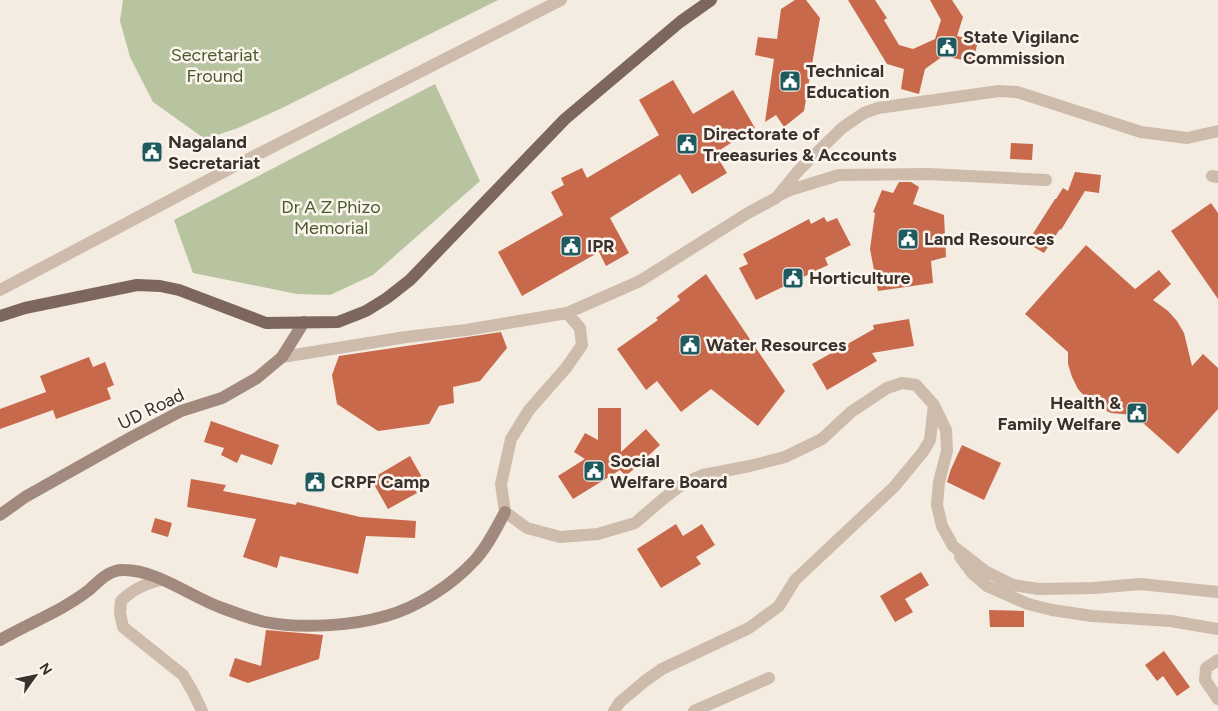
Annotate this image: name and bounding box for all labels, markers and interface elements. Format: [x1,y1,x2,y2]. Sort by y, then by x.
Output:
place label: State Vigilanc Commission [963,26,1079,69]
public building icon: State Vigilanc Commission [935,35,959,59]
park label: Secretariat Fround [171,44,260,87]
place label: Technical Education [806,60,890,103]
public building icon: Technical Education [778,69,802,93]
place label: Directorate of Treeasuries & Accounts [703,123,897,166]
place label: Nagaland Secretariat [168,131,261,174]
public building icon: Directorate of Treeasuries & Accounts [675,132,699,156]
public building icon: Nagaland Secretariat [140,140,164,164]
park label: Dr A Z Phizo Memorial [281,196,381,239]
public building icon: Land Resources [896,227,920,251]
place label: Land Resources [924,228,1055,250]
public building icon: IPR [559,234,583,258]
place label: IPR [587,235,615,257]
public building icon: Horticulture [781,266,805,290]
place label: Horticulture [809,267,910,289]
public building icon: Water Resources [678,333,702,357]
place label: Water Resources [706,334,847,356]
street label: UD Road [114,384,188,434]
place label: Health & Family Welfare [997,392,1121,435]
public building icon: Health & Family Welfare [1125,401,1149,425]
place label: Social Welfare Board [610,450,728,493]
public building icon: Social Welfare Board [582,459,606,483]
public building icon: CRPF Camp [303,470,327,494]
place label: CRPF Camp [331,471,430,493]
north arrow [10,651,60,701]
text: N [35,660,56,678]

